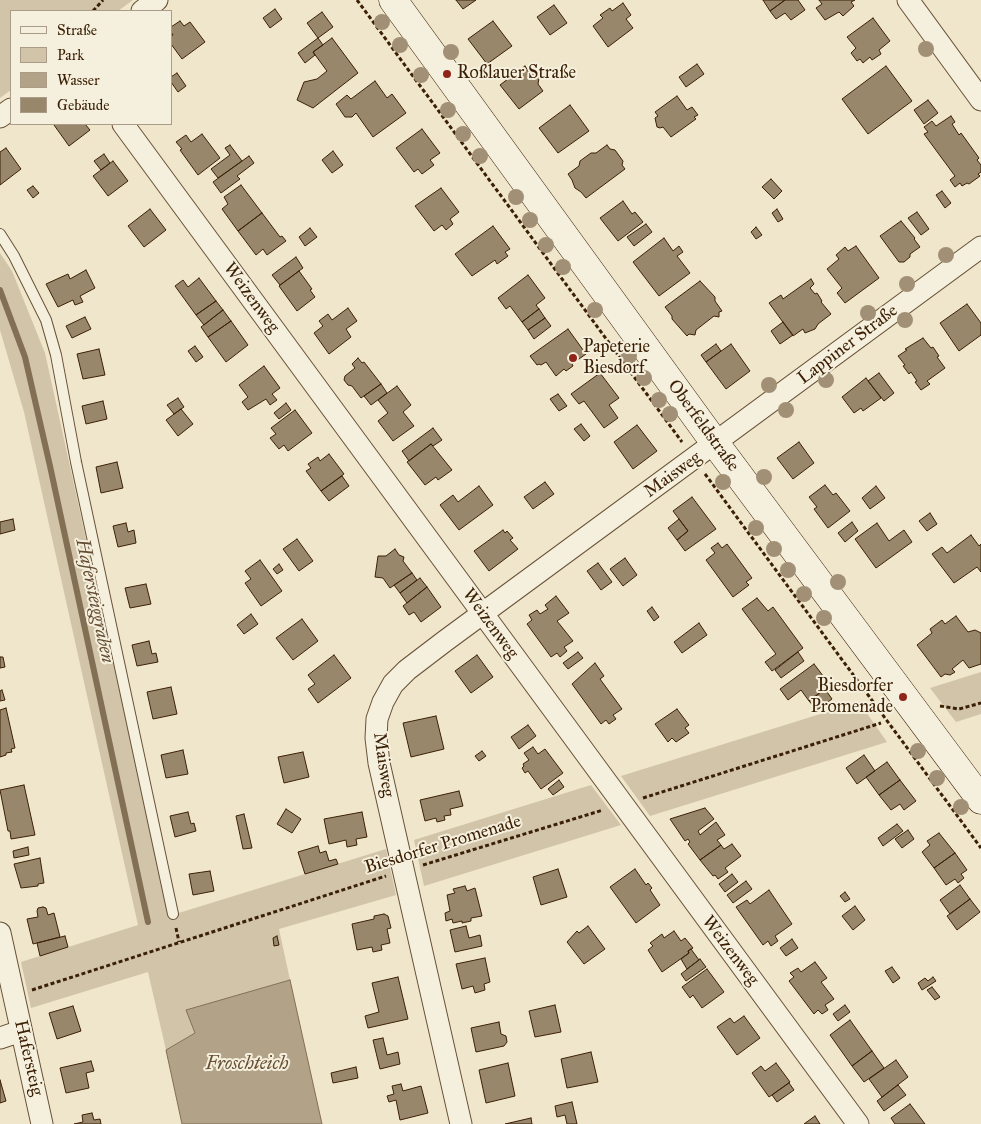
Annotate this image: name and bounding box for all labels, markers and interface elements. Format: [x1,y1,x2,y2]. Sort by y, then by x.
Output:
legend [10,10,172,125]
text: Straße [57,21,97,39]
text: Park [57,46,84,64]
place label: Roßlauer Straße [457,63,576,85]
marker: Roßlauer Straße [441,68,453,80]
text: Wasser [57,71,100,89]
text: Gebäude [57,96,110,114]
street label: Weizenweg [218,259,284,337]
street label: Lappiner Straße [794,300,902,390]
place label: Papeterie Biesdorf [583,337,650,379]
marker: Papeterie Biesdorf [567,352,579,364]
street label: Oberfeldstraße [663,376,743,476]
street label: Maisweg [640,447,706,503]
water label: Hafersteiggraben [70,537,118,665]
street label: Weizenweg [457,585,523,663]
place label: Biesdorfer Promenade [811,676,893,719]
marker: Biesdorfer Promenade [897,691,909,703]
street label: Maisweg [368,731,398,799]
street label: Biesdorfer Promenade [362,811,524,879]
street label: Weizenweg [697,912,763,990]
street label: Hafersteig [9,1018,47,1098]
water label: Froschteich [205,1053,289,1075]

